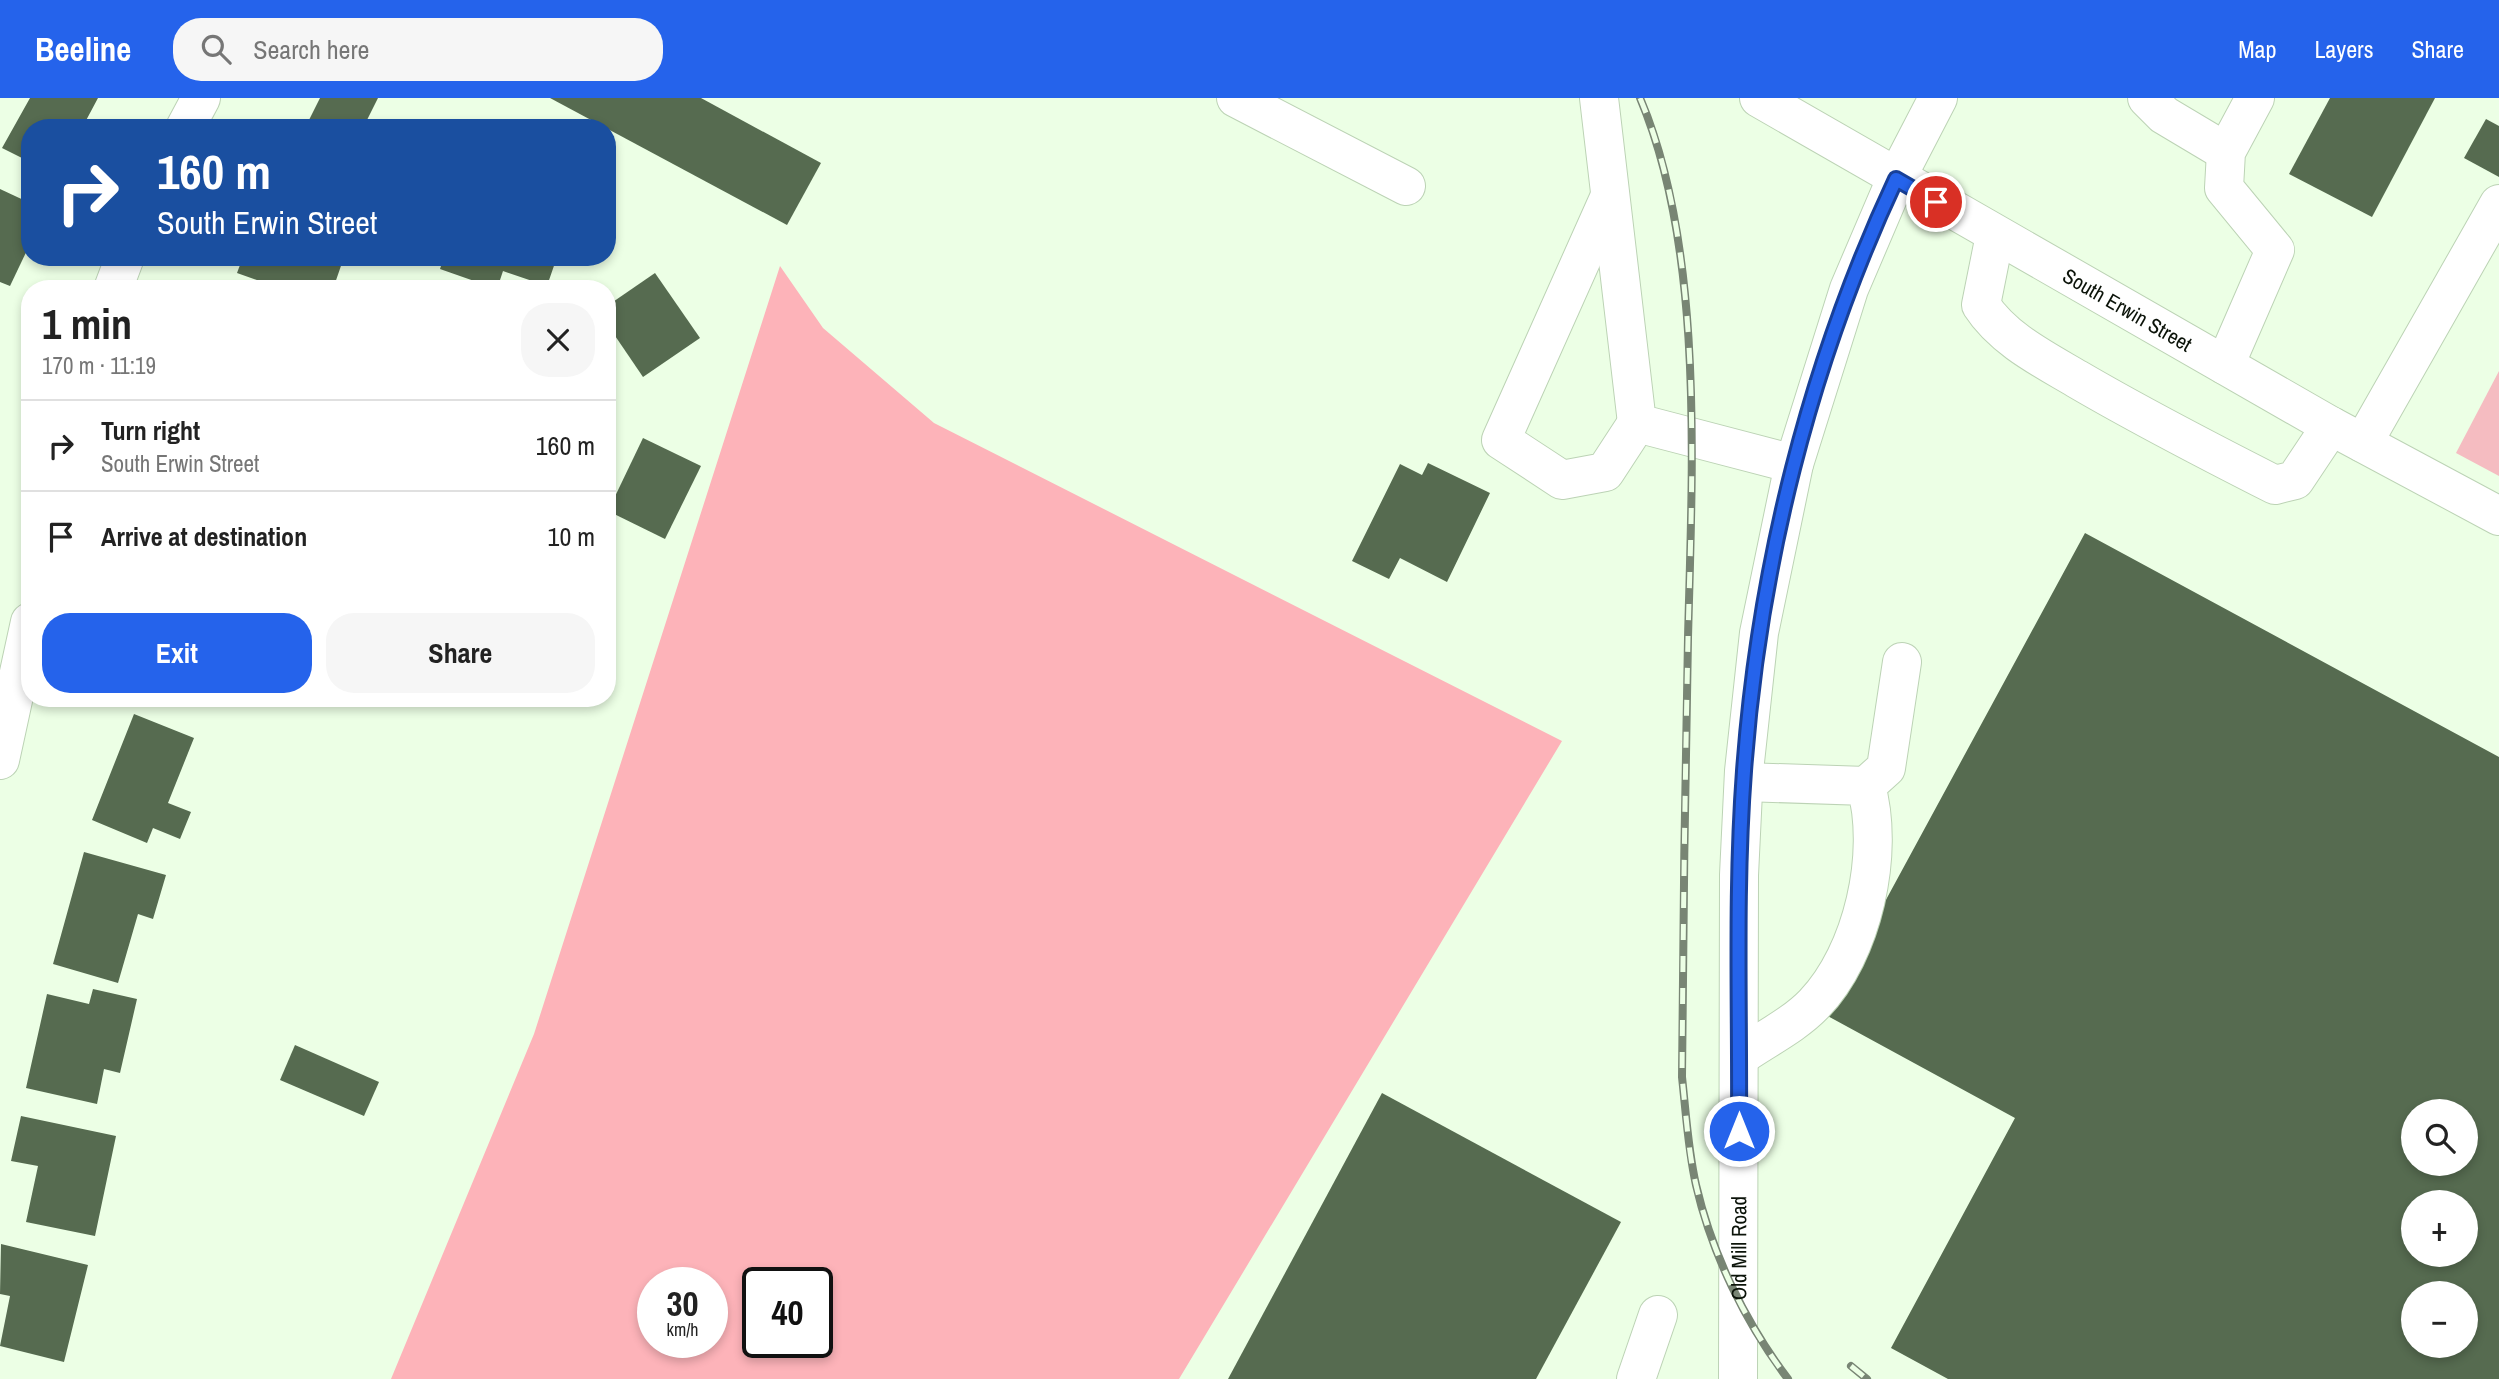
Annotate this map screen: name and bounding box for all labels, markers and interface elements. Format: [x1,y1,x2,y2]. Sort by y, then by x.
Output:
search box [173,18,663,81]
text: Beeline [35,27,131,71]
icon: search [197,30,235,68]
text: Search here [253,32,369,67]
text: Map [2238,33,2276,65]
text: Layers [2314,33,2373,65]
text: Share [2411,33,2464,65]
text: 160 m [157,138,271,204]
icon: right [42,147,133,238]
pin [1906,172,1966,232]
icon: arrive [1917,183,1955,221]
text: South Erwin Street [157,201,377,244]
street label: South Erwin Street [2058,261,2198,358]
text: 1 min [42,296,132,352]
button: close [521,303,595,377]
text: 170 m · 11:19 [42,350,156,381]
text: Turn right [101,413,200,448]
icon: right [42,427,80,465]
text: 160 m [536,428,595,463]
text: South Erwin Street [101,448,259,479]
icon: arrive [42,518,80,556]
text: Arrive at destination [101,519,307,554]
text: 10 m [548,519,595,554]
button: Exit [42,613,312,693]
button: Share [326,613,595,693]
position arrow [1702,1094,1776,1168]
map controls [2401,1099,2478,1358]
button: search [2401,1099,2478,1176]
button: + [2401,1190,2478,1267]
street label: Old Mill Road [1724,1196,1753,1300]
speed limit sign: 40 [742,1267,833,1358]
text: 30 [667,1280,698,1327]
button: − [2401,1281,2478,1358]
text: km/h [667,1317,699,1342]

